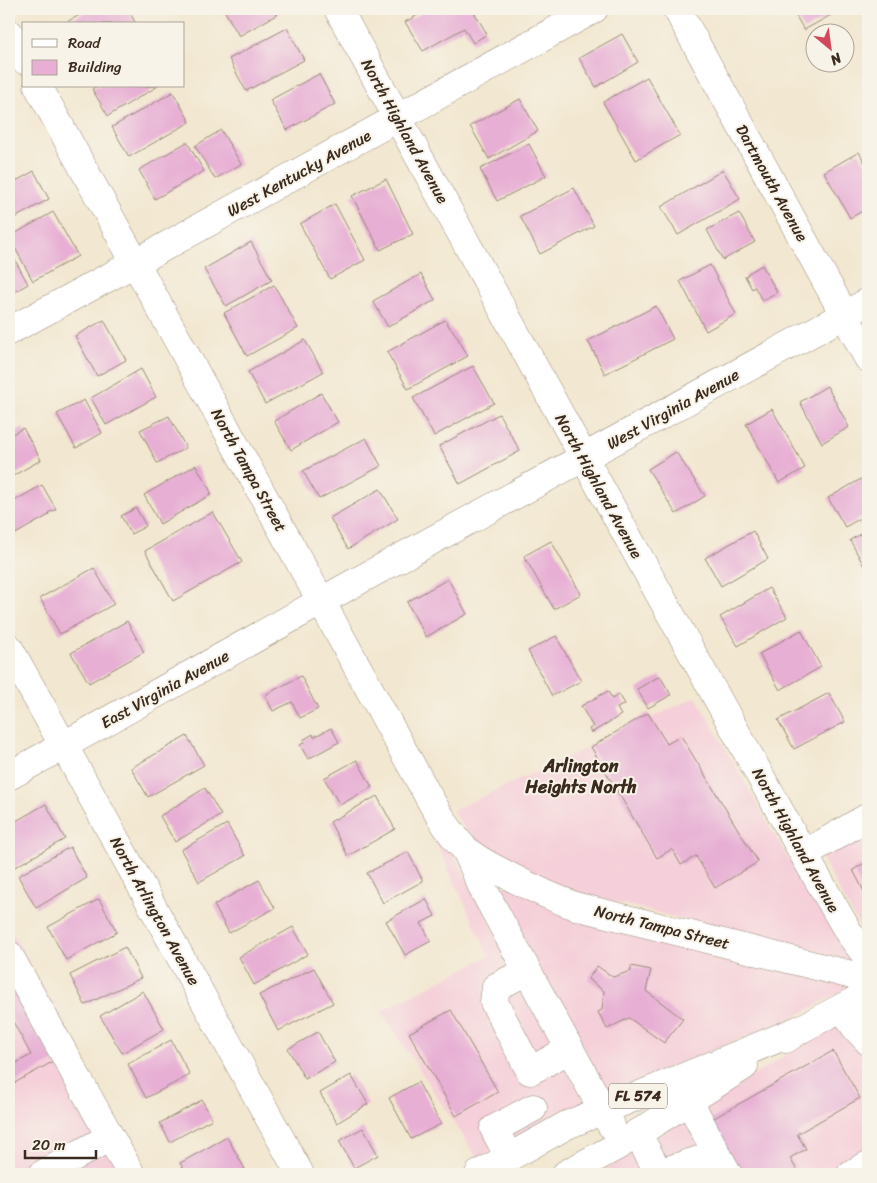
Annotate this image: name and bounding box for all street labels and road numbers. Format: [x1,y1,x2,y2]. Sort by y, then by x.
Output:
street label: North Highland Avenue [353,53,457,209]
street label: Dartmouth Avenue [728,119,817,247]
street label: West Kentucky Avenue [221,121,377,225]
street label: West Virginia Avenue [601,360,745,458]
street label: North Tampa Street [203,402,295,538]
street label: North Highland Avenue [547,408,651,564]
street label: East Virginia Avenue [95,641,235,737]
street label: North Highland Avenue [744,762,848,918]
street label: North Arlington Avenue [102,831,208,991]
street label: North Tampa Street [591,896,733,958]
road number: FL 574 [609,1084,667,1108]

